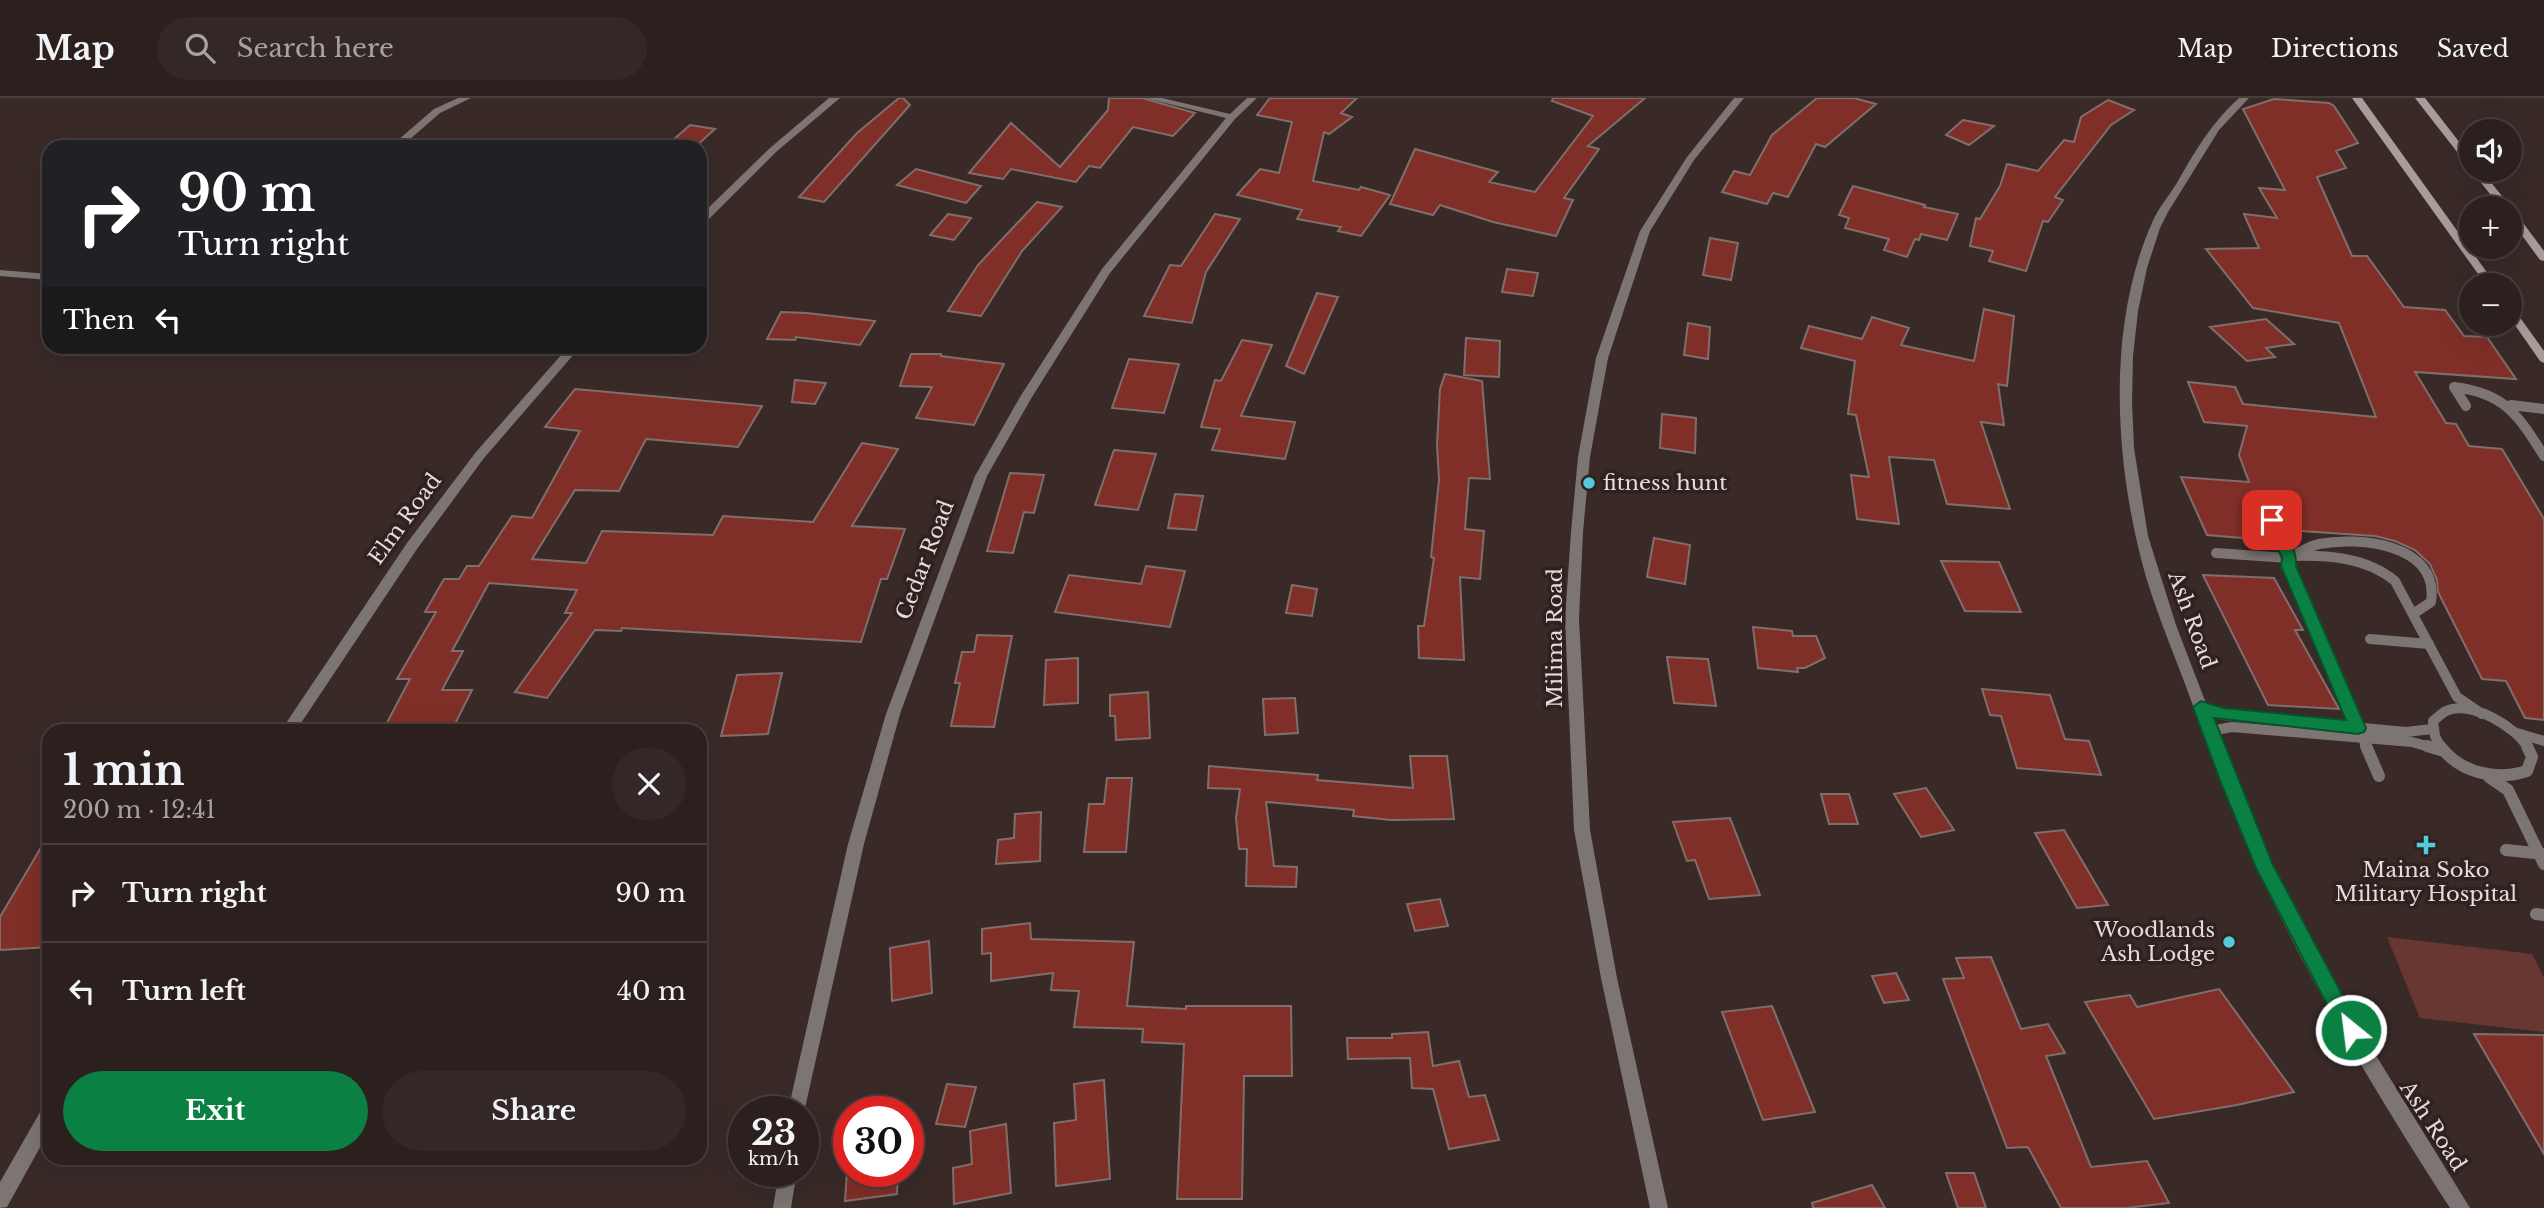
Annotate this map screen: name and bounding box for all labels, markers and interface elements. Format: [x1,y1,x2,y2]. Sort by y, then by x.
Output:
search box [157,17,647,80]
text: Map [35,28,115,69]
icon: search [181,29,219,67]
text: Search here [237,32,394,64]
text: Map [2177,34,2233,63]
text: Directions [2271,34,2399,63]
text: Saved [2437,34,2509,63]
map controls [2459,119,2522,336]
button: sound [2459,119,2522,182]
text: 90 m [178,163,315,224]
icon: right [63,168,154,259]
button: + [2459,196,2522,259]
text: Turn right [178,224,349,264]
button: − [2459,273,2522,336]
icon: left [149,301,187,339]
text: Then [63,304,135,336]
street label: Elm Road [363,468,447,570]
place label: fitness hunt [1603,470,1727,496]
marker: fitness hunt [1581,475,1597,491]
pin [2242,490,2302,550]
street label: Cedar Road [890,496,960,624]
icon: arrive [2253,501,2291,539]
street label: Ash Road [2162,567,2222,672]
street label: Milima Road [1542,568,1568,708]
text: 1 min [63,744,185,796]
button: close [612,747,686,821]
text: 200 m · 12:41 [63,796,216,824]
marker: Maina Soko Military Hospital [2416,835,2436,855]
place label: Maina Soko Military Hospital [2335,857,2517,907]
icon: right [63,874,101,912]
text: Turn right [122,877,267,909]
text: 90 m [615,877,686,909]
place label: Woodlands Ash Lodge [2093,917,2215,967]
marker: Woodlands Ash Lodge [2221,934,2237,950]
icon: left [63,972,101,1010]
text: Turn left [122,975,246,1007]
text: 40 m [617,975,686,1007]
position arrow [2314,993,2388,1067]
button: Exit [63,1071,368,1151]
button: Share [382,1071,686,1151]
street label: Ash Road [2394,1075,2472,1176]
speed limit sign: 30 [833,1096,924,1187]
text: 23 [751,1111,796,1154]
text: km/h [748,1148,799,1170]

